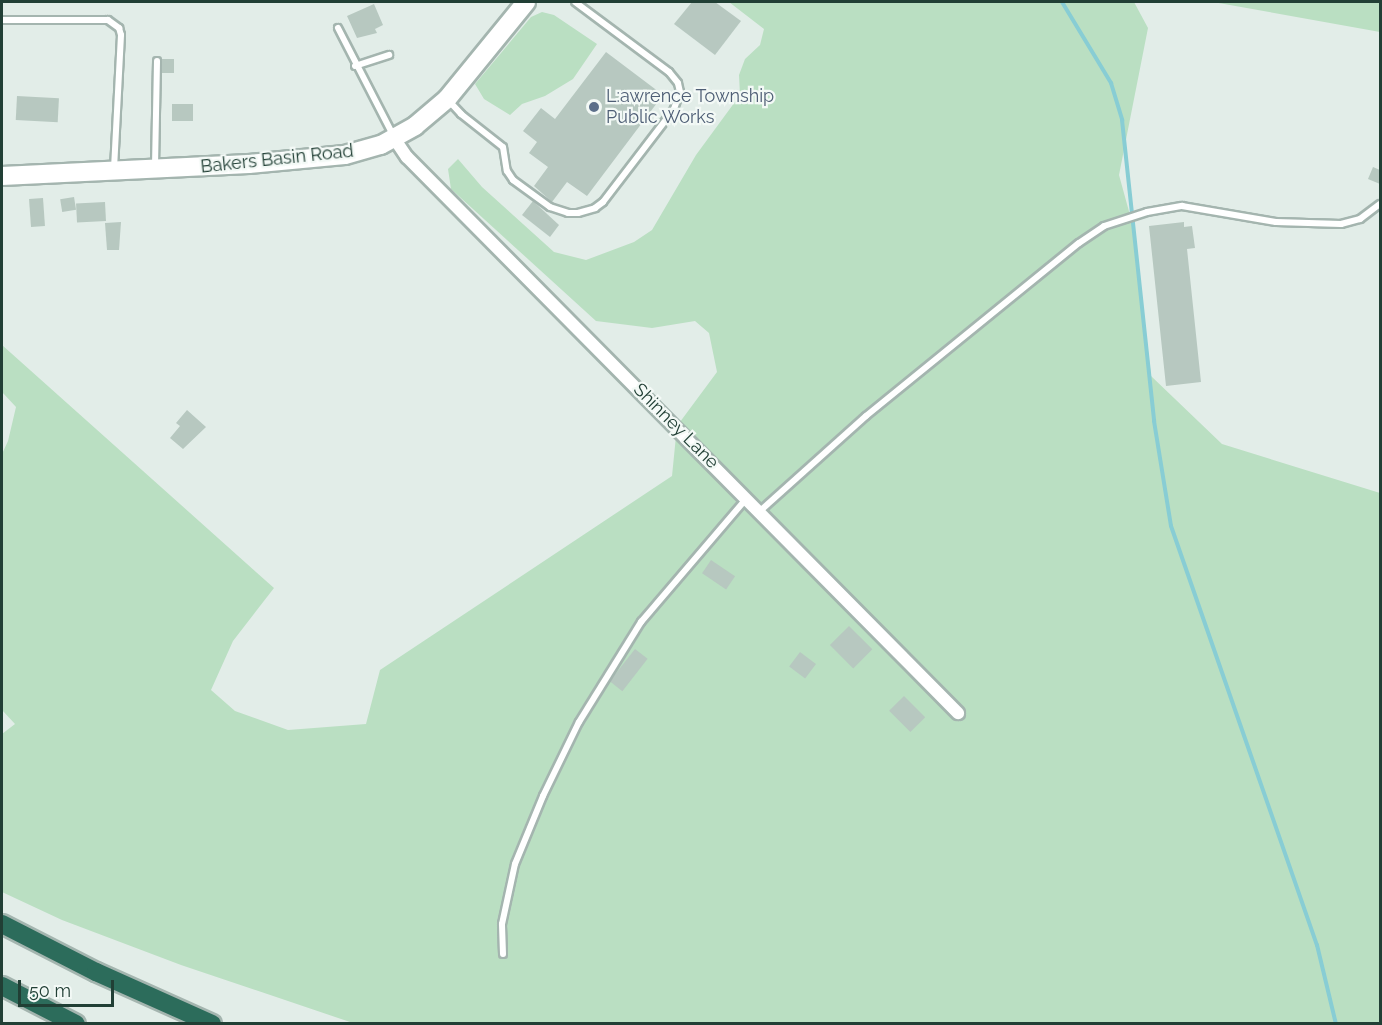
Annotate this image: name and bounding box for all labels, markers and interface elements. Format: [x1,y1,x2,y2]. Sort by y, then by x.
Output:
place label: L:awrence Township Public Works [606,86,775,128]
marker: L:awrence Township Public Works [587,100,601,114]
street label: Bakers Basin Road [199,140,355,178]
street label: Shinney Lane [629,379,723,473]
scale bar [21,968,117,1006]
text: 50 m [29,980,71,1001]

